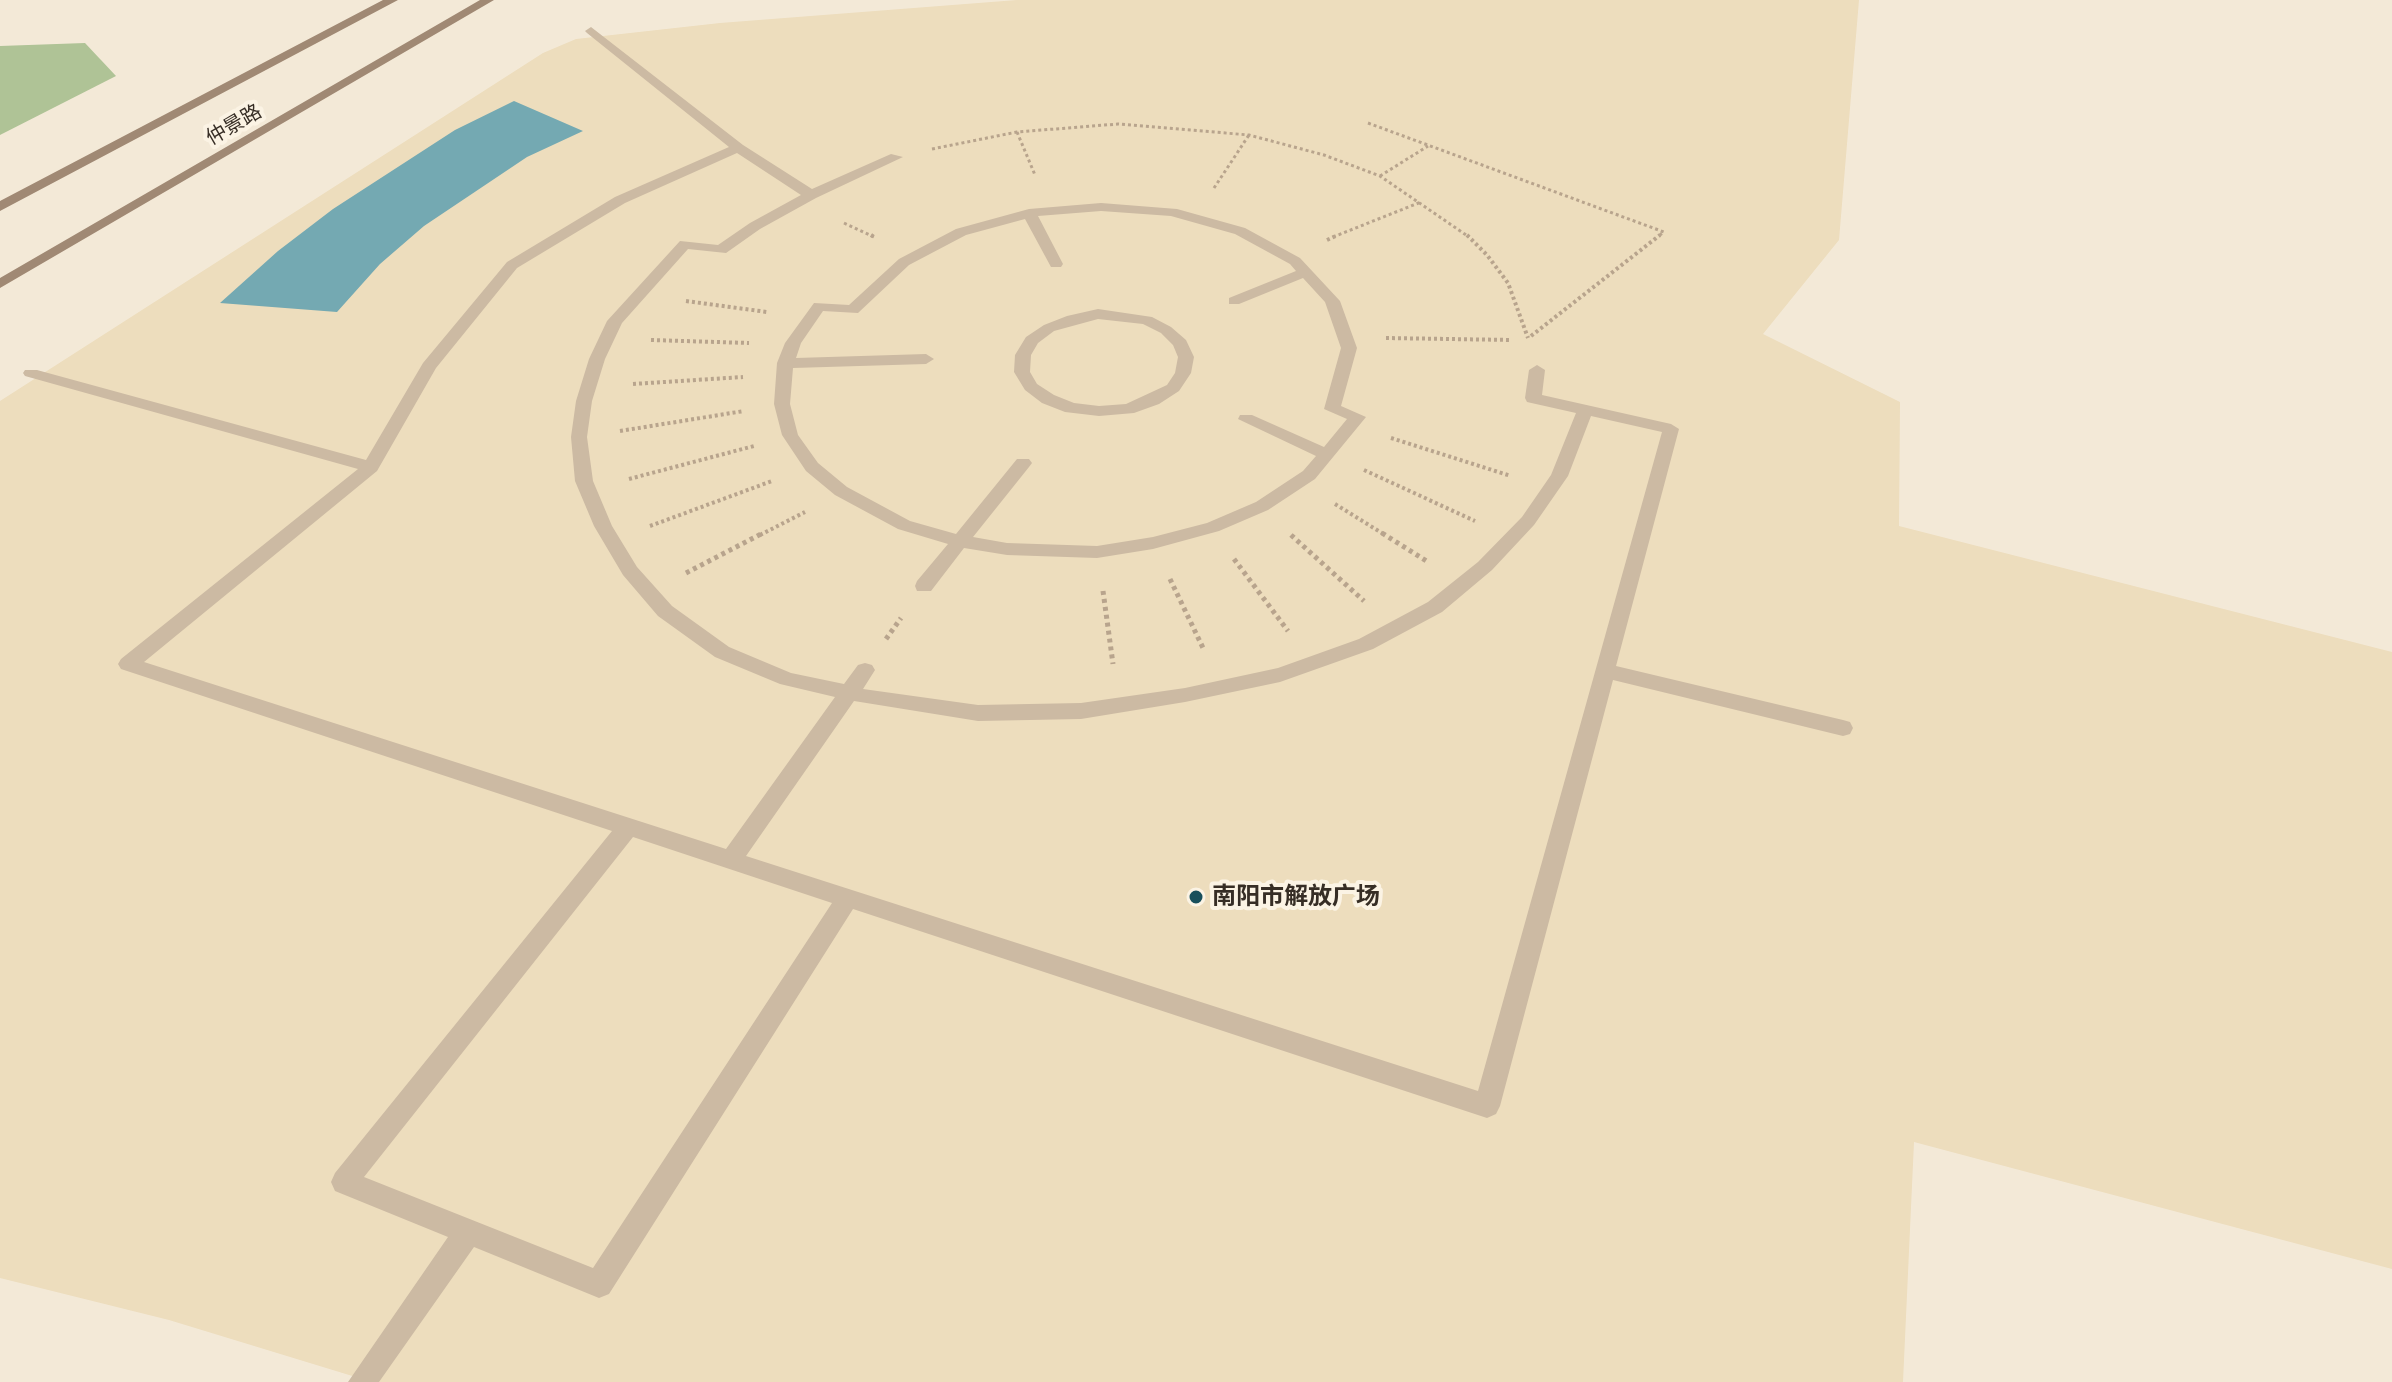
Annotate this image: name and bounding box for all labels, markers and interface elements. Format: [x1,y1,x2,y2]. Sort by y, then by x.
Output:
street label: 仲景路 [202,100,266,150]
place label: 南阳市解放广场 [1212,883,1380,911]
marker: 南阳市解放广场 [1187,888,1205,906]

